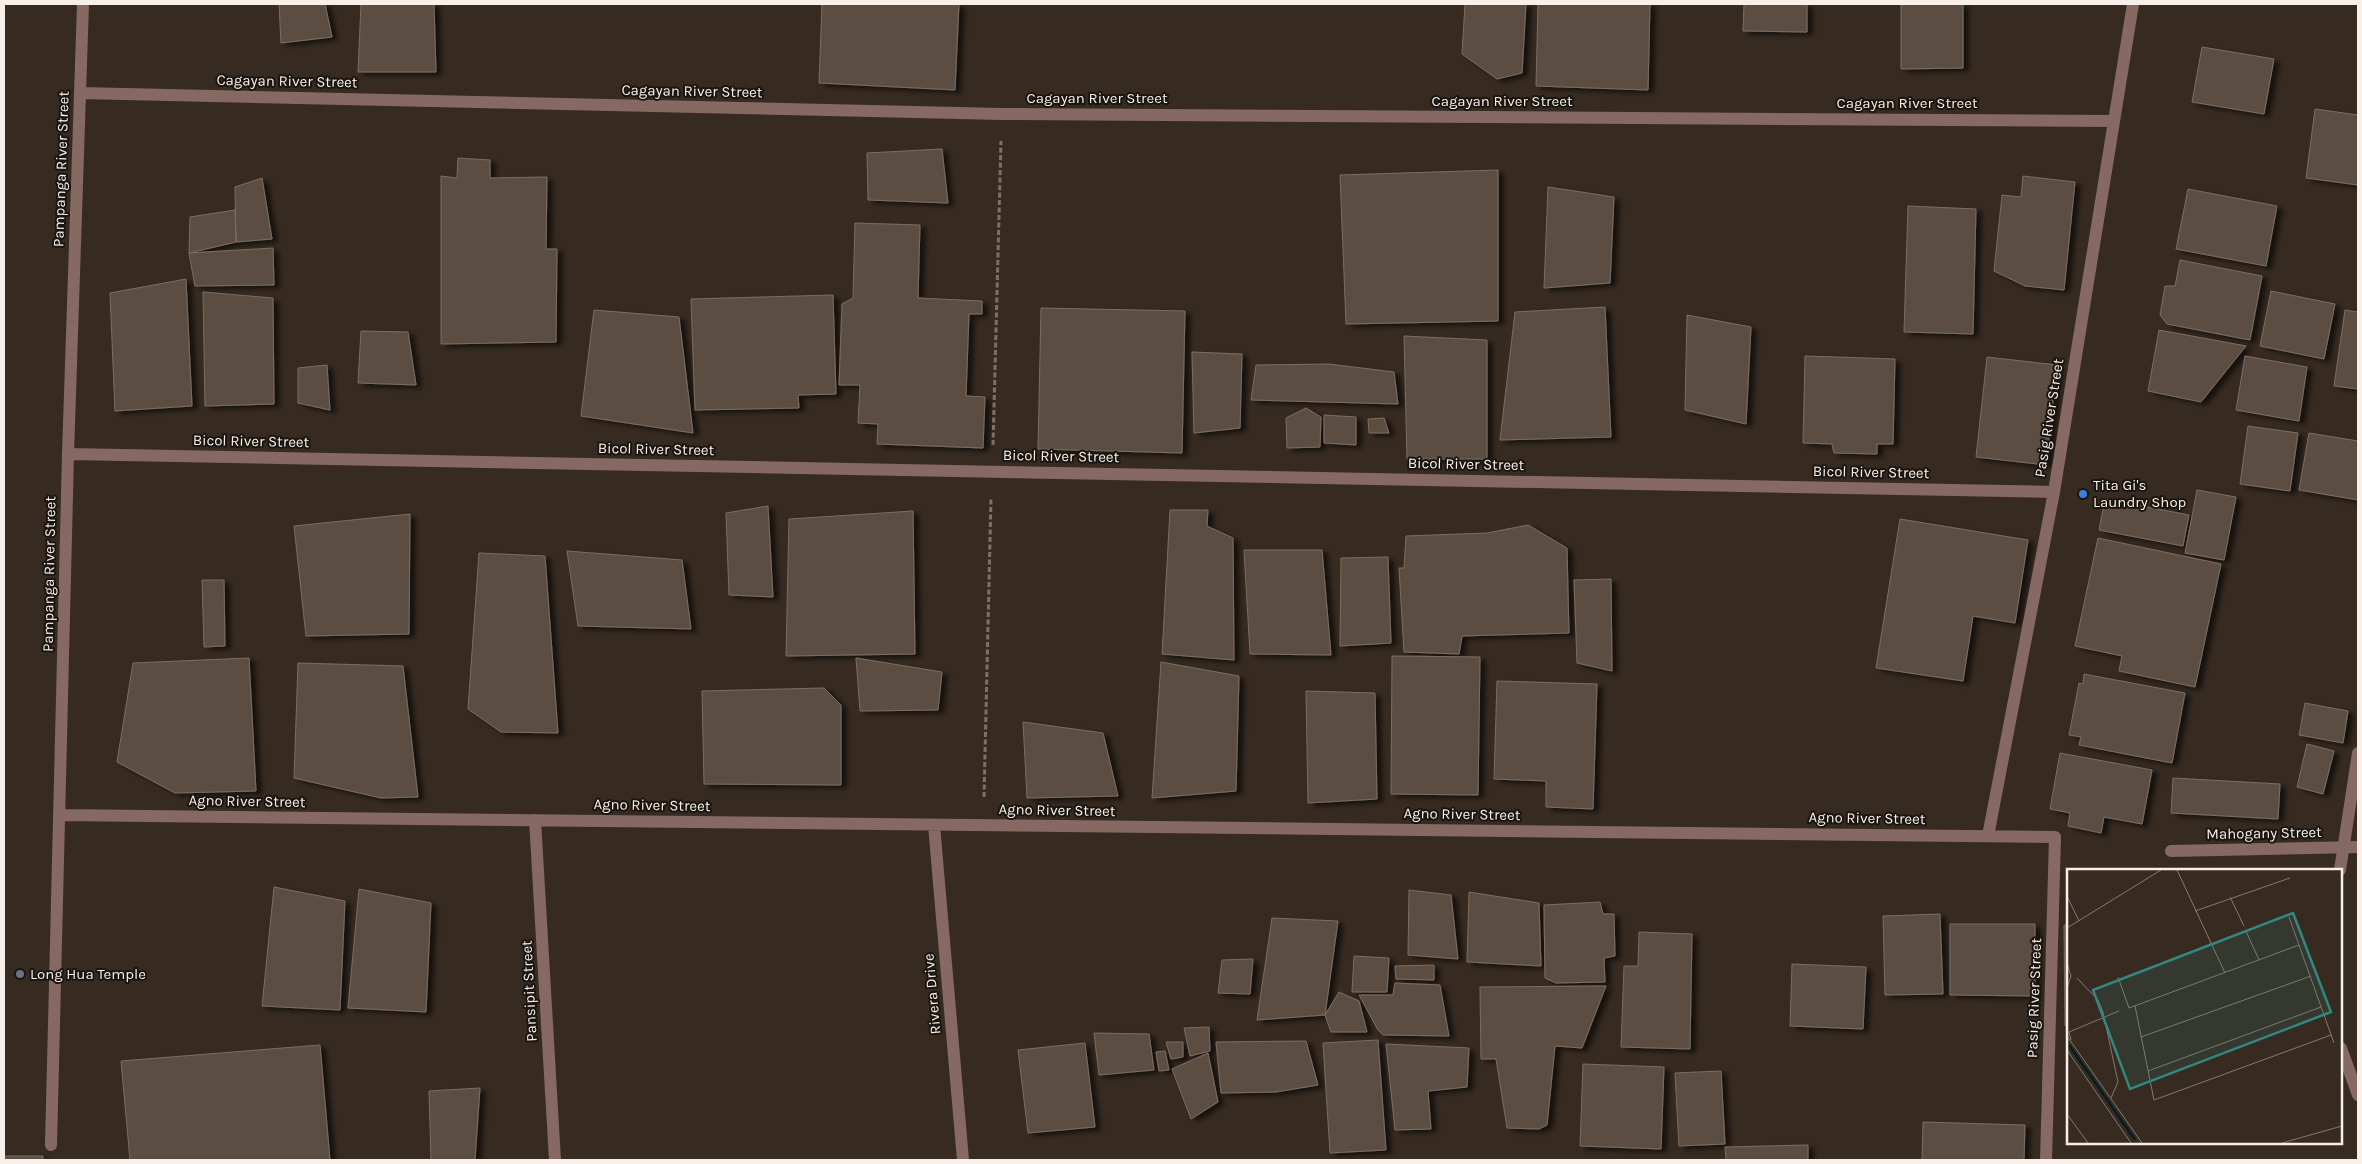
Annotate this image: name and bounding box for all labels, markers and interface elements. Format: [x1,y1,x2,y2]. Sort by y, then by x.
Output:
street label: Cagayan River Street [216,71,358,91]
street label: Cagayan River Street [621,81,763,101]
street label: Cagayan River Street [1026,89,1168,107]
street label: Pampanga River Street [49,90,73,247]
street label: Cagayan River Street [1431,92,1573,110]
street label: Cagayan River Street [1836,94,1978,112]
street label: Pasig River Street [2031,357,2067,479]
street label: Bicol River Street [193,431,310,451]
street label: Bicol River Street [598,439,715,459]
street label: Bicol River Street [1003,446,1120,466]
street label: Bicol River Street [1408,454,1525,474]
street label: Bicol River Street [1813,462,1930,482]
place label: Tita Gi's Laundry Shop [2093,476,2186,511]
marker: Tita Gi's Laundry Shop [2077,488,2089,500]
street label: Pampanga River Street [39,495,59,652]
street label: Agno River Street [188,791,306,811]
street label: Agno River Street [593,795,711,815]
street label: Agno River Street [998,800,1116,820]
street label: Agno River Street [1403,804,1521,824]
street label: Agno River Street [1808,808,1926,828]
street label: Mahogany Street [2206,823,2322,843]
inset map [2067,869,2342,1144]
street label: Pasig River Street [2023,937,2045,1058]
street label: Pansipit Street [517,939,541,1042]
street label: Rivera Drive [919,953,945,1035]
place label: Long Hua Temple [30,965,146,983]
marker: Long Hua Temple [14,968,26,980]

